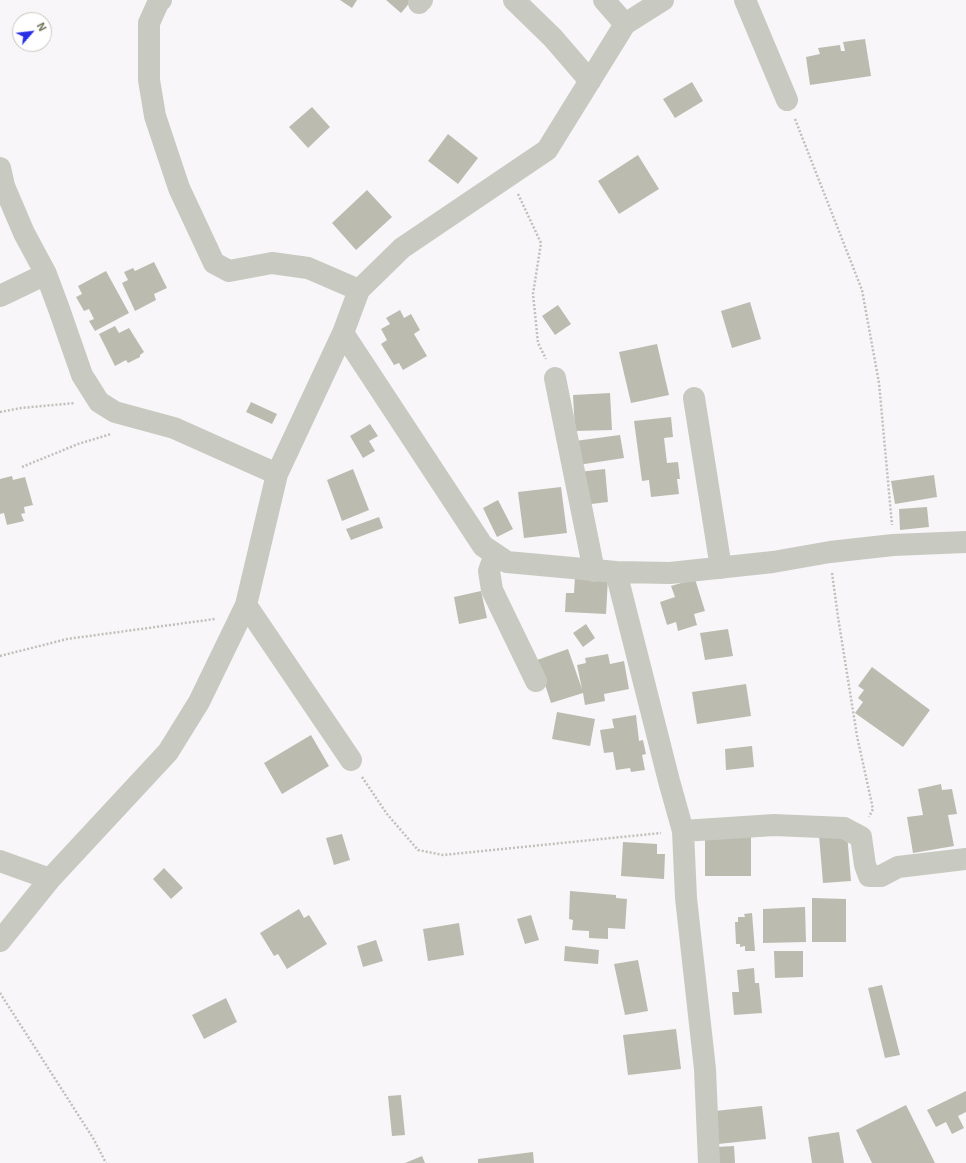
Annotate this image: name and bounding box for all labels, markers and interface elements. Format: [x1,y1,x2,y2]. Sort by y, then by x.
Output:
north arrow [12,12,52,52]
text: N [35,20,50,33]

